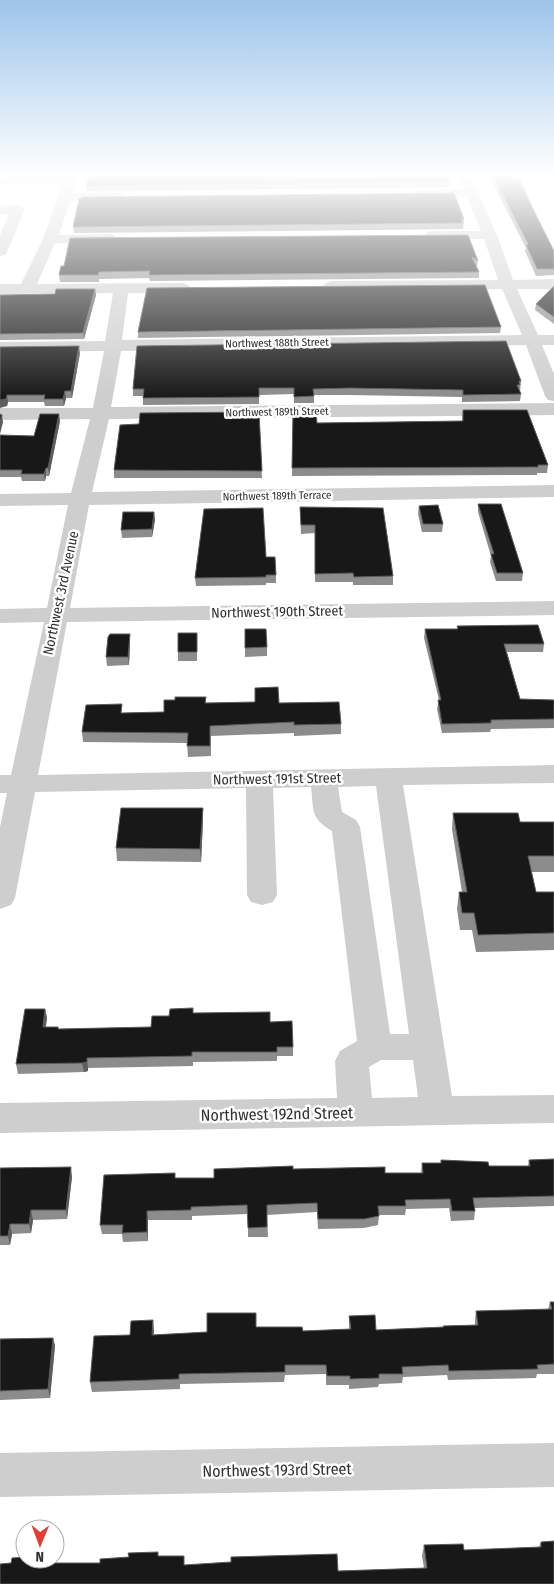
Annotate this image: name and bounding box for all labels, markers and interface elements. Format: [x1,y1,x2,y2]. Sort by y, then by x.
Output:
street label: Northwest 188th Street [225,336,329,350]
street label: Northwest 189th Street [225,405,329,419]
street label: Northwest 189th Terrace [223,489,331,503]
street label: Northwest 3rd Avenue [40,529,82,657]
street label: Northwest 190th Street [211,602,343,622]
street label: Northwest 191st Street [213,769,342,789]
street label: Northwest 192nd Street [201,1103,354,1125]
street label: Northwest 193rd Street [202,1459,353,1481]
north arrow [15,1519,65,1569]
text: N [35,1548,44,1565]

